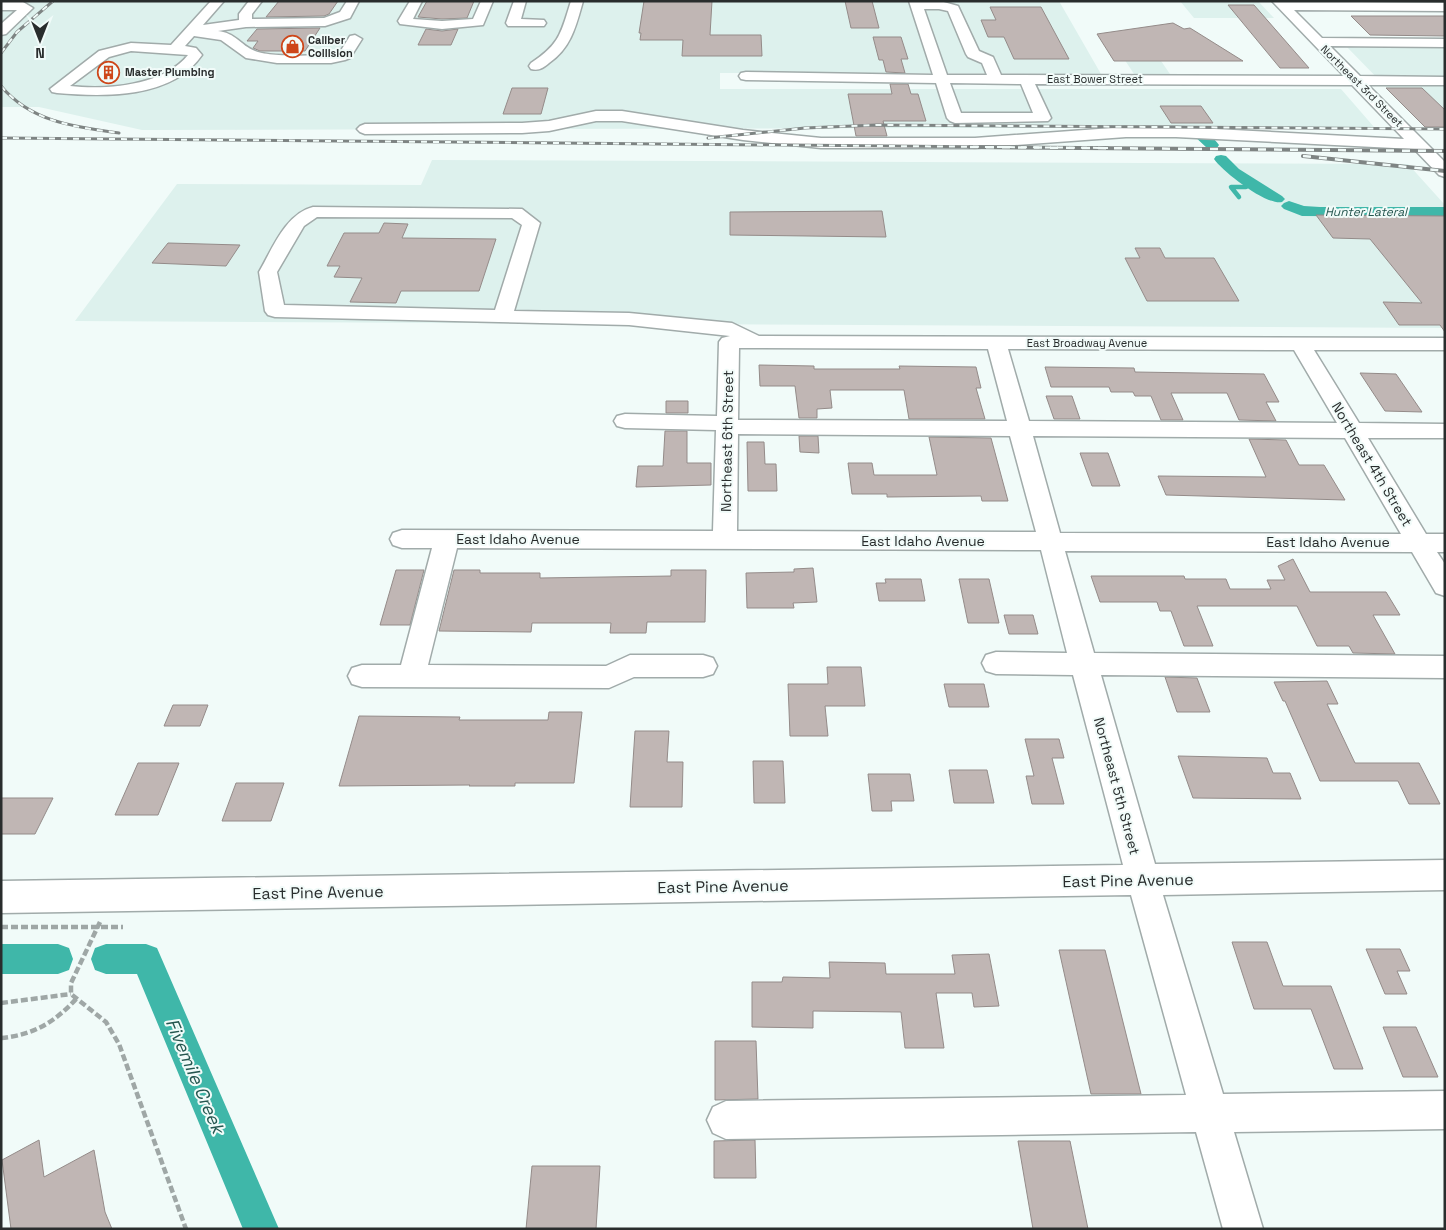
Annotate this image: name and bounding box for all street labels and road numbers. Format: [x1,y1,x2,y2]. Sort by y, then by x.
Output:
street label: Northeast 3rd Street [1318,42,1406,130]
street label: East Bower Street [1047,72,1143,86]
street label: East Broadway Avenue [1027,336,1147,350]
street label: Northeast 6th Street [717,370,737,512]
street label: Northeast 4th Street [1328,399,1416,529]
street label: East Idaho Avenue [456,530,580,548]
street label: East Idaho Avenue [861,532,985,550]
street label: East Idaho Avenue [1266,533,1390,551]
street label: Northeast 5th Street [1090,715,1144,857]
street label: East Pine Avenue [1062,869,1194,892]
street label: East Pine Avenue [657,875,789,898]
street label: East Pine Avenue [252,881,384,904]

